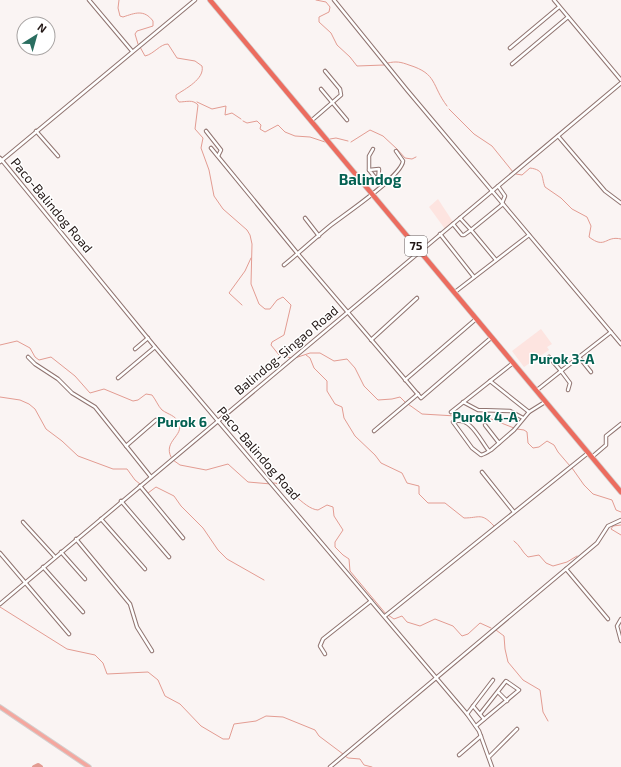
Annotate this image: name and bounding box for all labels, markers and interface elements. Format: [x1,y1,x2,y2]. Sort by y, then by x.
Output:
north arrow [16,16,56,56]
text: N [35,20,49,35]
street label: Paco-Balindog Road [8,154,96,256]
district label: Balindog [339,170,402,188]
road number: 75 [405,236,427,256]
street label: Balindog-Singao Road [231,302,341,398]
district label: Purok 3-A [530,350,595,367]
street label: Paco-Balindog Road [214,403,304,503]
district label: Purok 4-A [452,408,519,425]
district label: Purok 6 [157,413,207,430]

